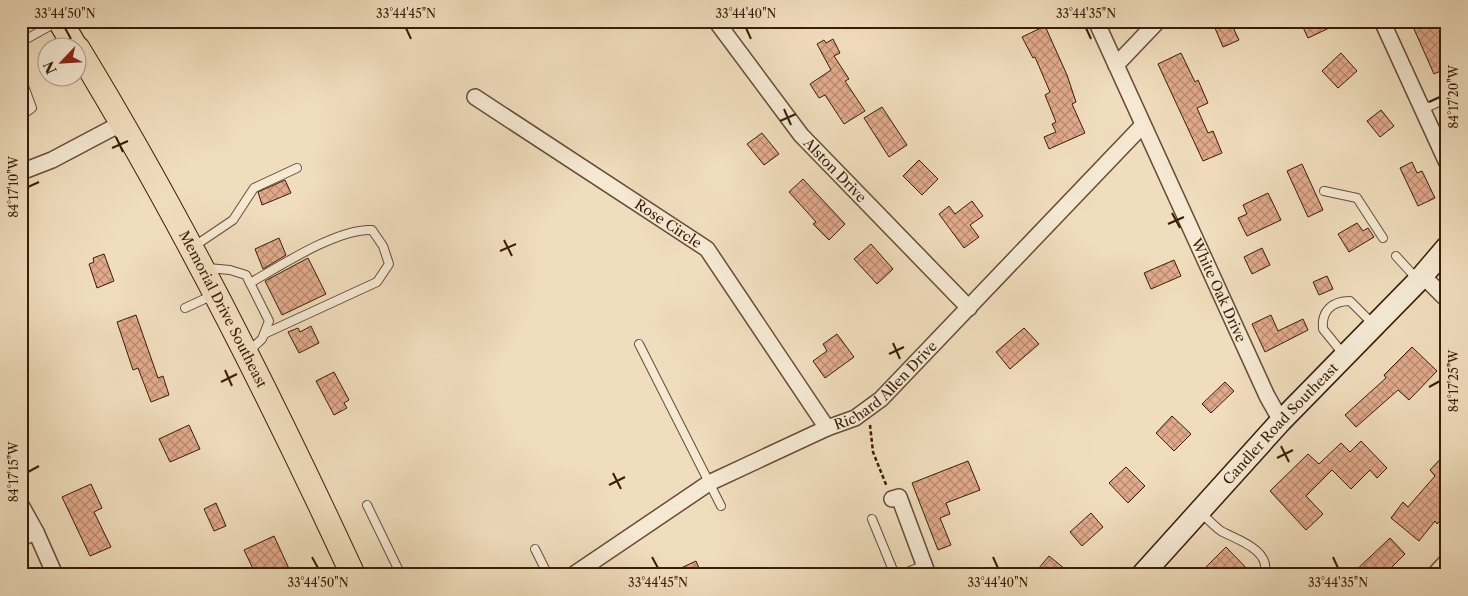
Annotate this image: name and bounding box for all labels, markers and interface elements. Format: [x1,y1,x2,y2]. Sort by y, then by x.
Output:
text: 33°44'50"N [34,6,96,21]
text: 33°44'45"N [376,6,436,21]
text: 33°44'40"N [716,6,777,21]
text: 33°44'35"N [1056,6,1116,21]
north arrow [38,38,88,88]
text: N [39,58,61,77]
text: 84°17'20"W [1446,64,1461,129]
street label: Alston Drive [799,133,870,206]
text: 84°17'10"W [6,155,21,218]
street label: Rose Circle [631,195,705,252]
street label: Memorial Drive Southeast [175,228,271,391]
street label: White Oak Drive [1187,235,1250,345]
street label: Richard Allen Drive [832,337,941,434]
text: 84°17'25"W [1446,349,1461,412]
street label: Candler Road Southeast [1219,359,1342,489]
text: 84°17'15"W [6,441,21,502]
text: 33°44'50"N [287,575,349,590]
text: 33°44'45"N [628,575,688,590]
text: 33°44'40"N [968,575,1029,590]
text: 33°44'35"N [1308,575,1368,590]

